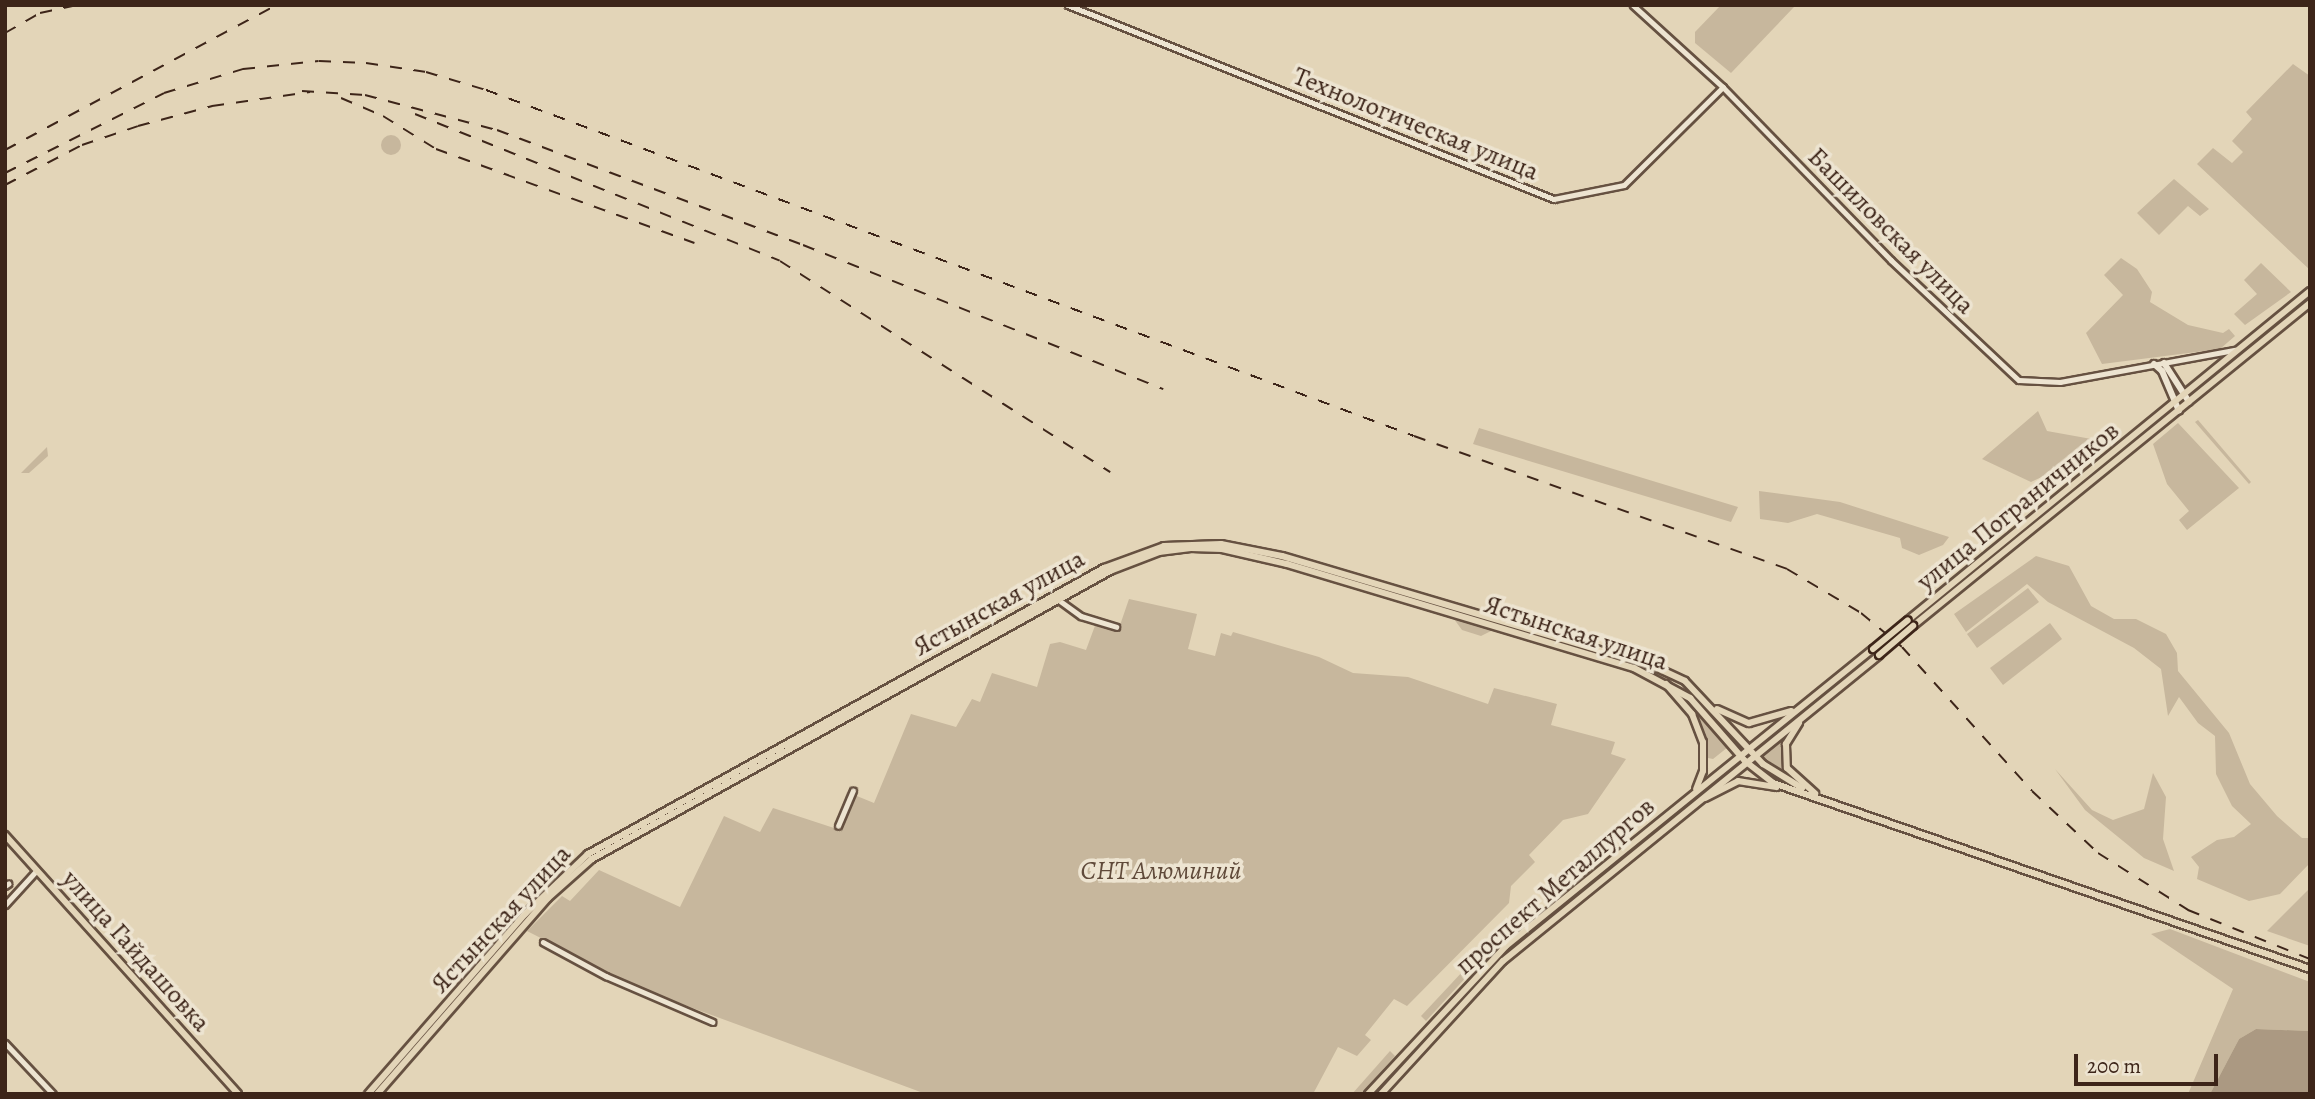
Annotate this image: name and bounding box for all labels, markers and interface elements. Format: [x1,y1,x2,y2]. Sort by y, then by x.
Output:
street label: Технологическая улица [1289,61,1543,187]
street label: Башиловская улица [1801,141,1981,321]
street label: улица Пограничников [1911,415,2125,597]
street label: Ястынская улица [908,543,1090,663]
street label: Ястынская улица [1480,589,1672,677]
street label: проспект Металлургов [1449,791,1661,981]
street label: Ястынская улица [424,839,578,999]
park label: СНТ Алюминий [1081,855,1241,887]
street label: улица Гайдашовка [55,864,217,1038]
scale bar [2077,1040,2220,1084]
text: 200 m [2087,1052,2141,1080]

